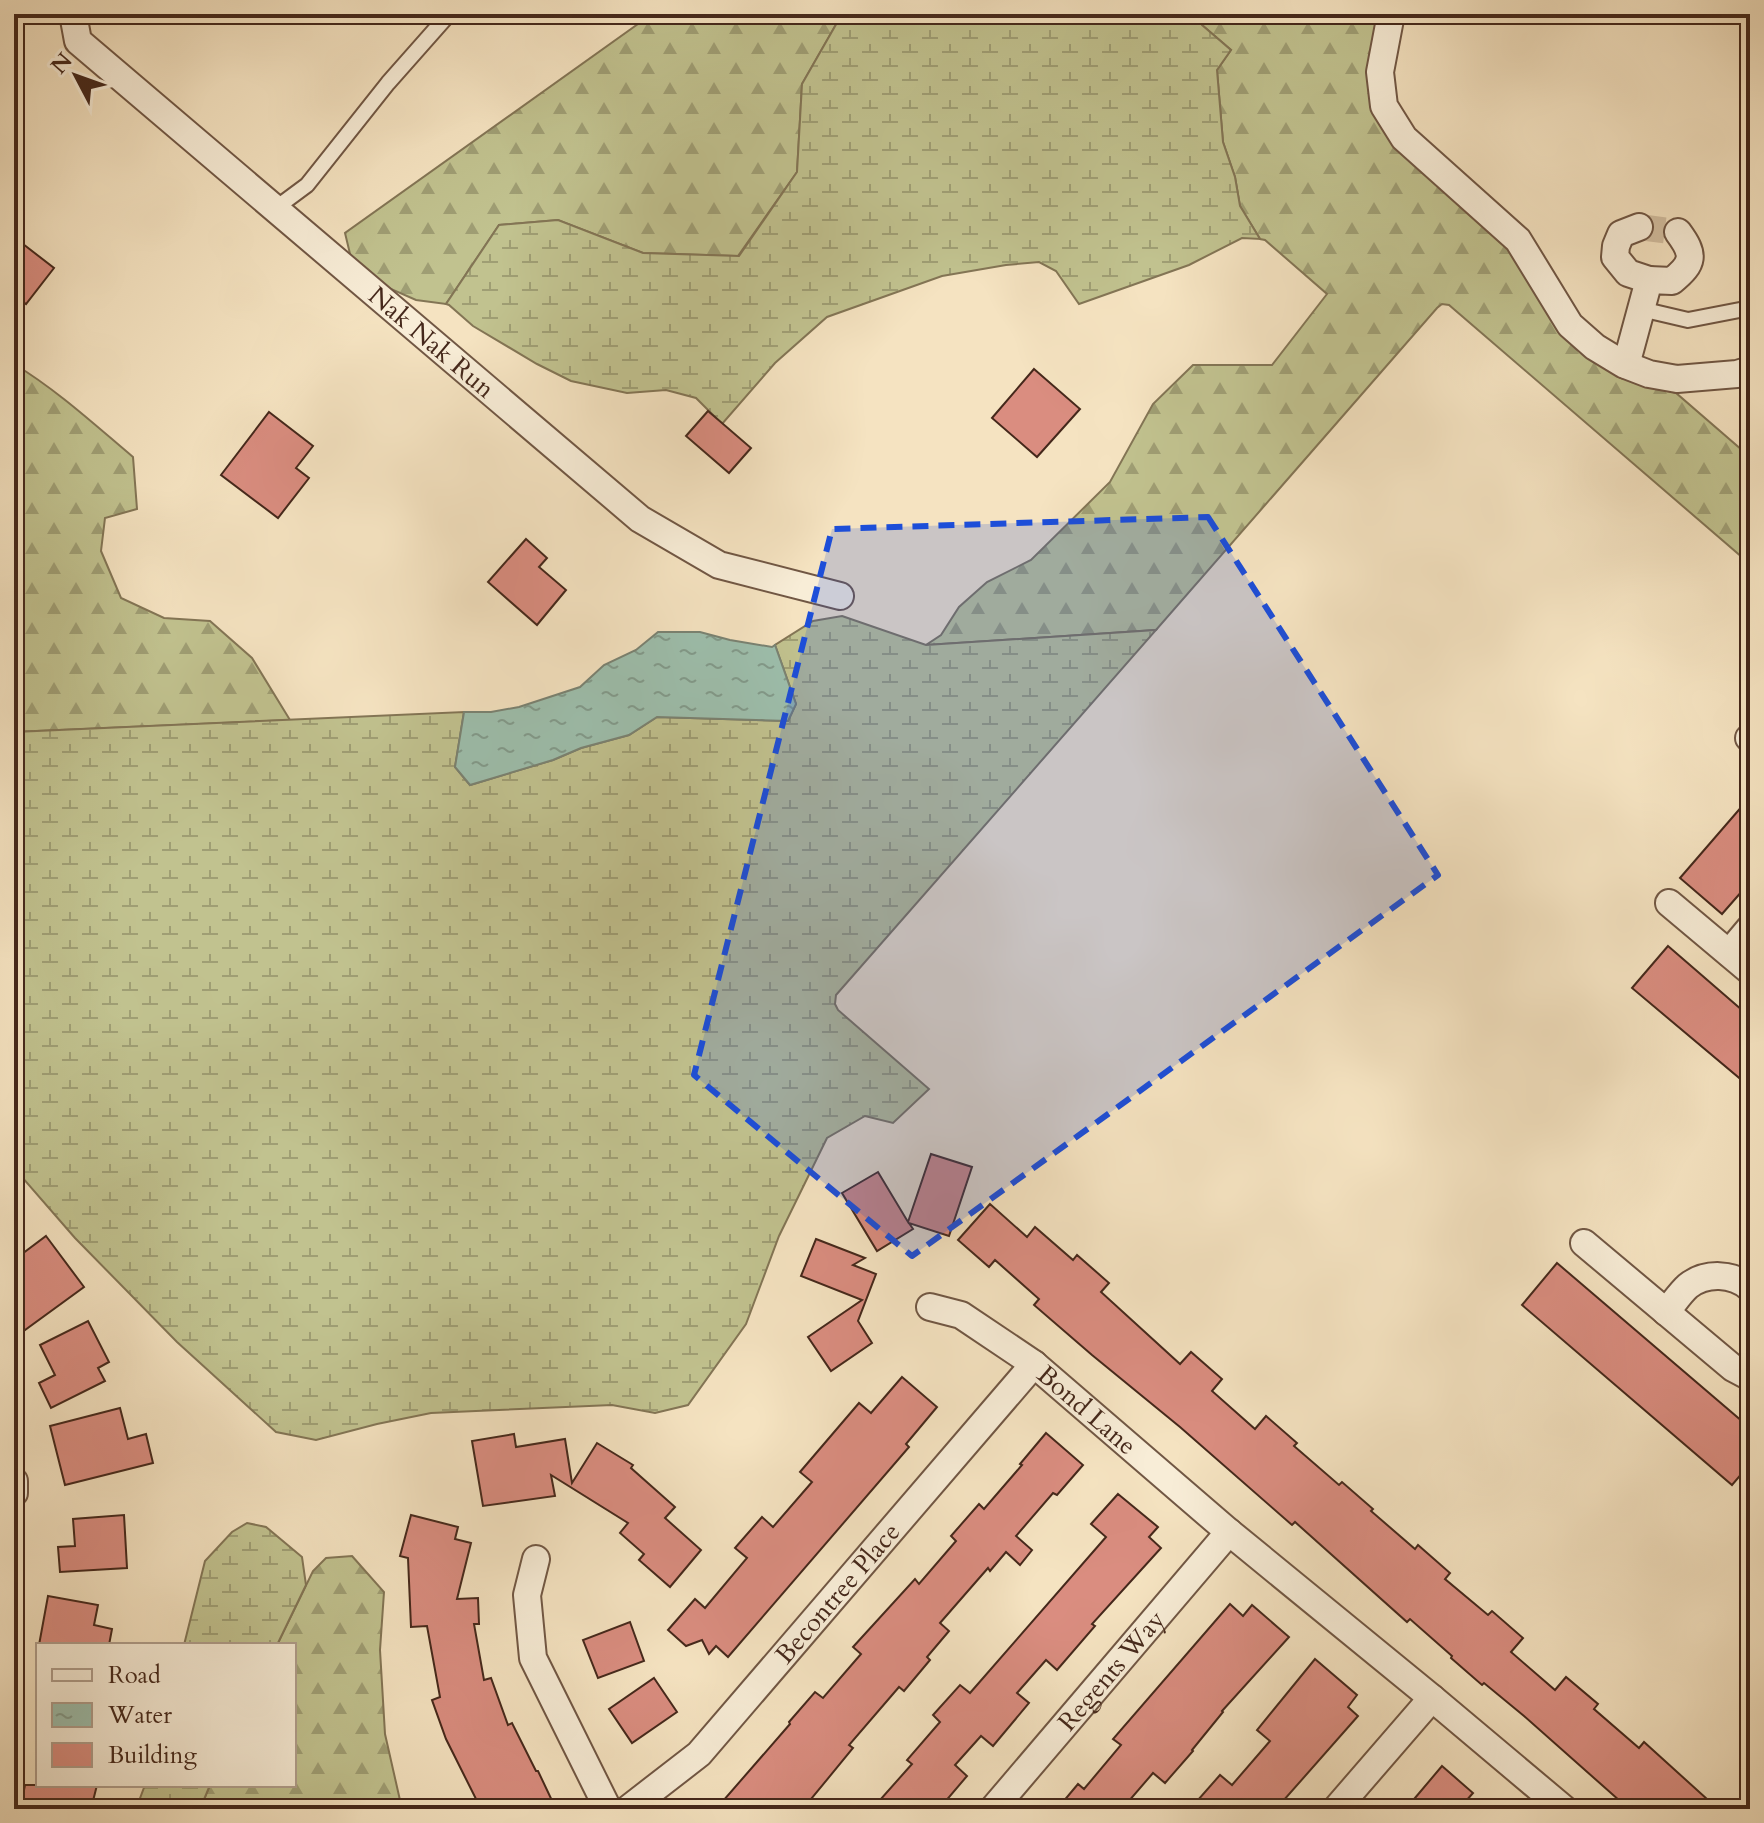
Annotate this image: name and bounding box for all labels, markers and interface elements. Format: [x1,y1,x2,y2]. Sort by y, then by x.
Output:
north arrow [36,36,116,116]
text: N [44,46,79,81]
street label: Nak Nak Run [361,279,502,406]
street label: Bond Lane [1030,1357,1144,1463]
street label: Becontree Place [767,1515,908,1671]
street label: Regents Way [1050,1603,1173,1739]
legend [36,1643,296,1787]
text: Road [108,1659,161,1692]
text: Water [107,1699,172,1732]
text: Building [108,1739,198,1772]

